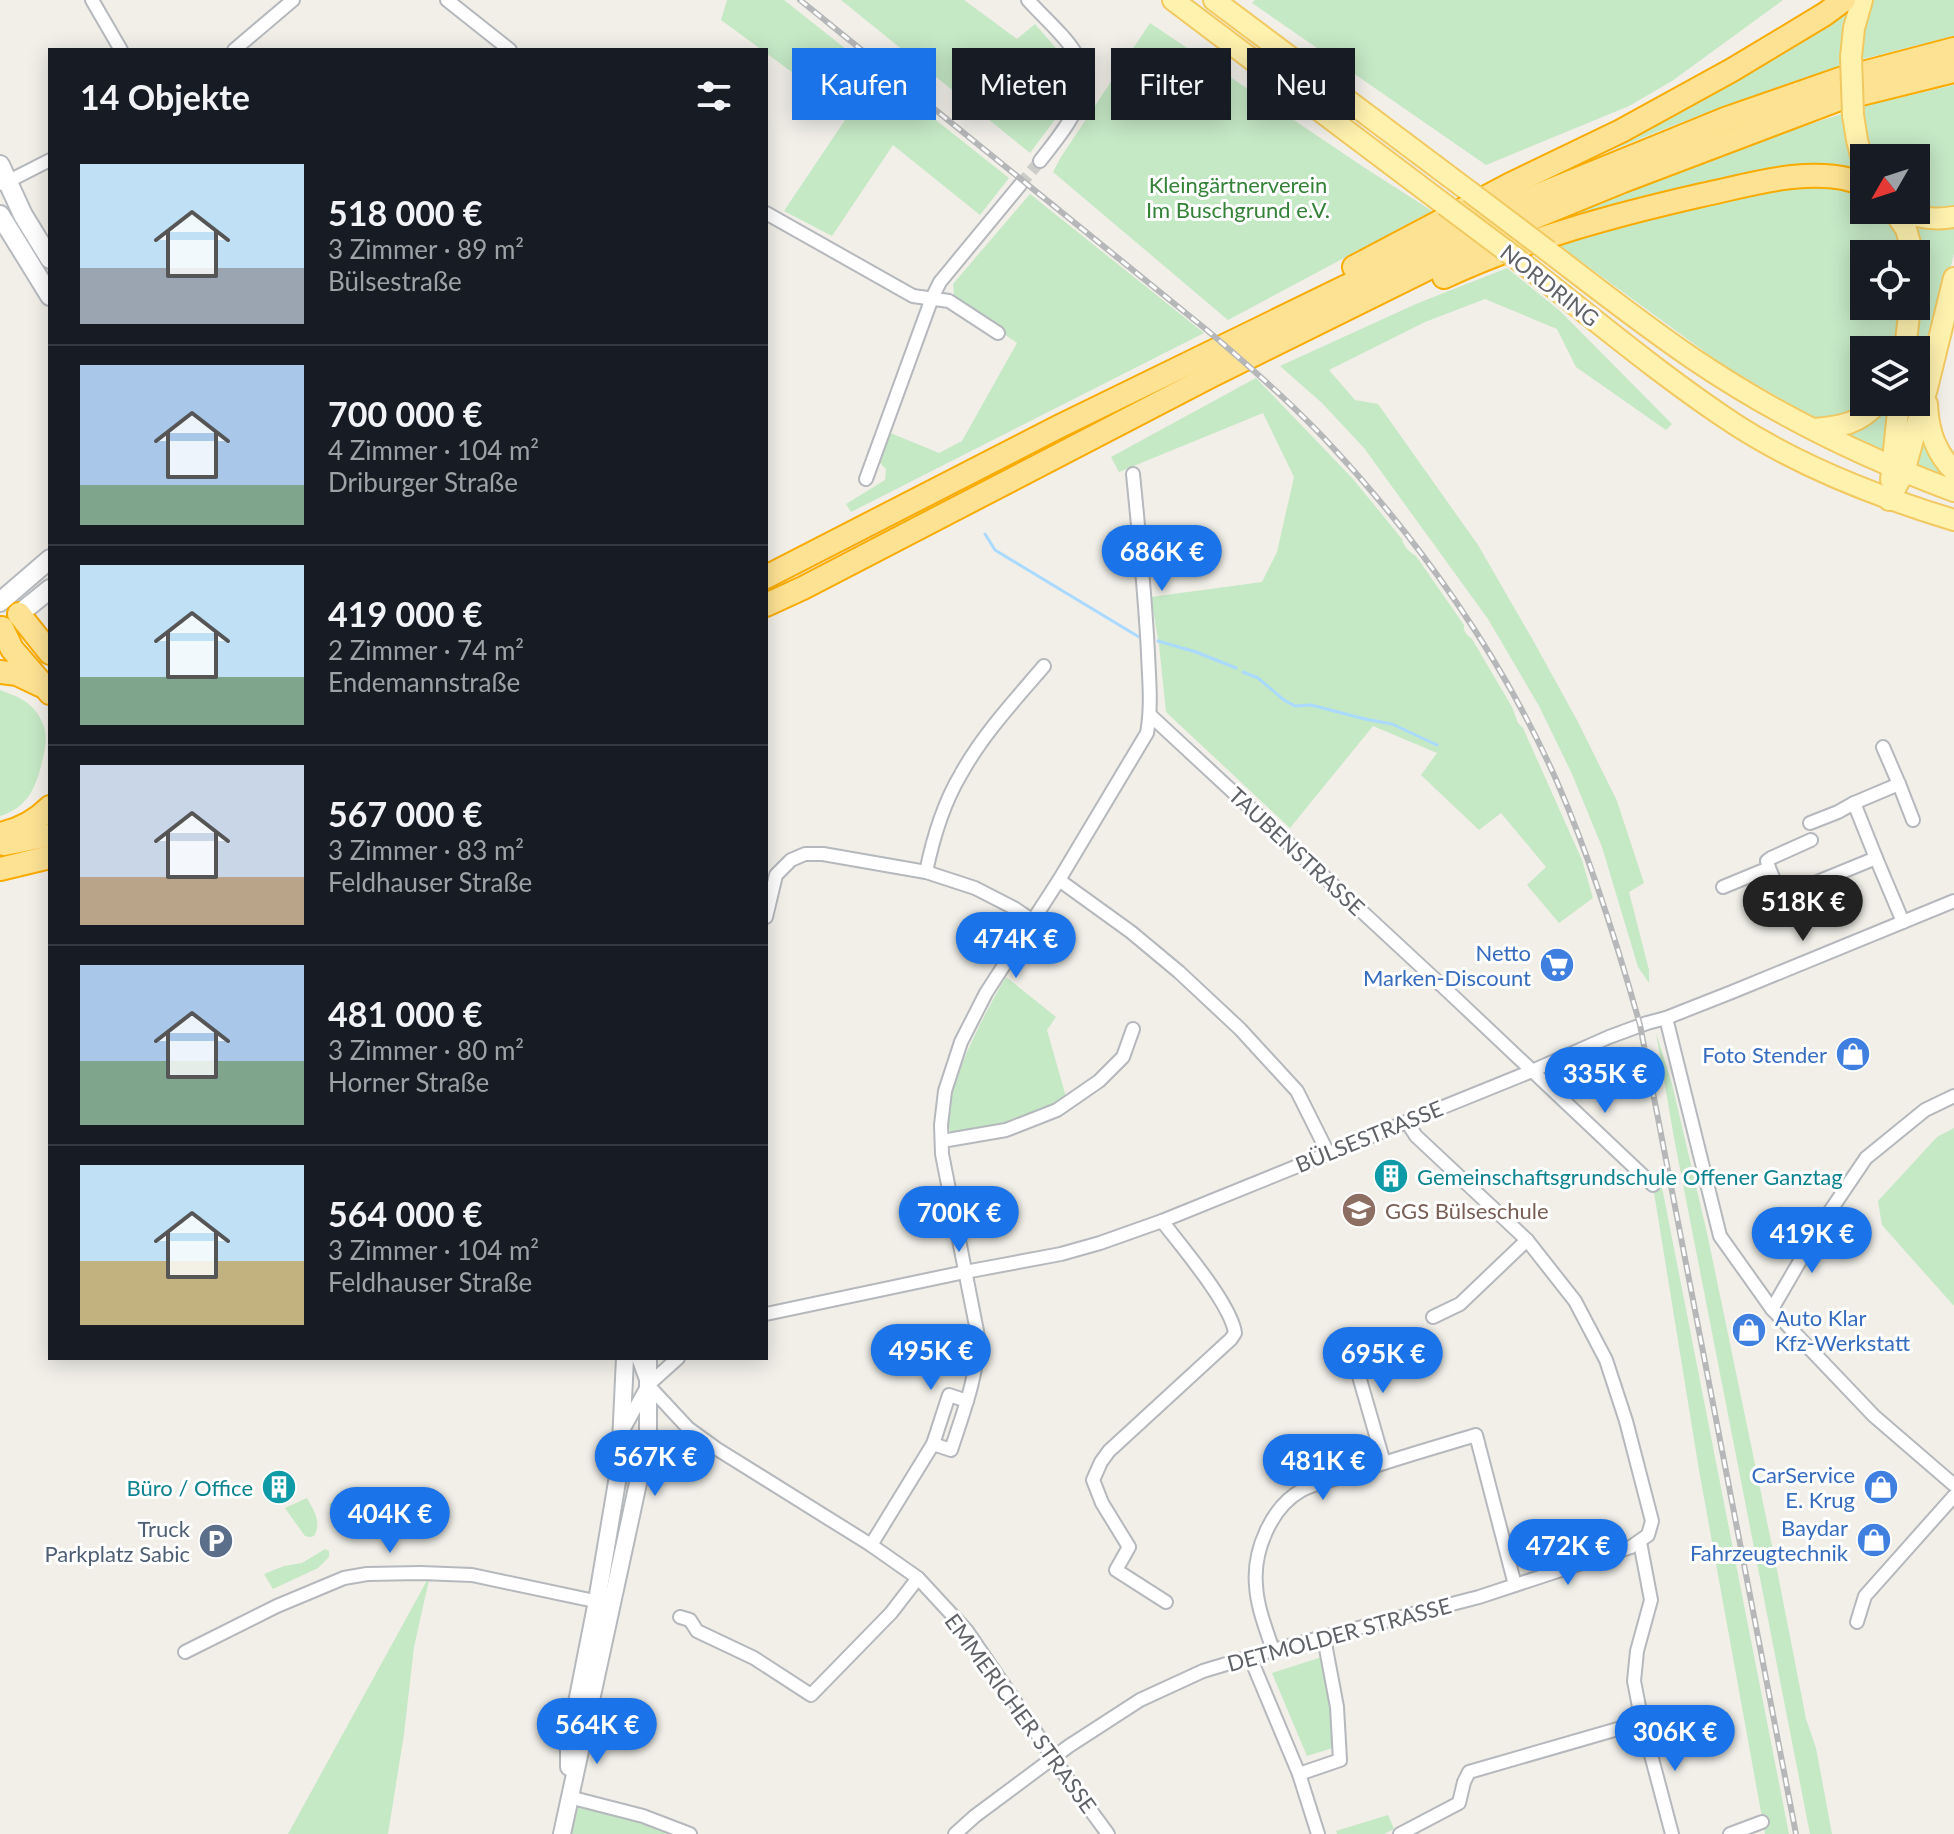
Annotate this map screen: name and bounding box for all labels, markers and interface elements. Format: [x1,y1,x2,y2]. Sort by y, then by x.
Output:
chip: Kaufen [792,48,936,120]
chip: Mieten [952,48,1095,120]
chip: Filter [1111,48,1231,120]
chip: Neu [1247,48,1355,120]
icon: filters [692,74,736,118]
text: 14 Objekte [80,76,250,117]
north arrow [1850,144,1930,224]
map controls [1850,144,1930,416]
park label: Kleingärtnerverein Im Buschgrund e.V. [1146,171,1330,223]
text: 518 000 € [328,192,483,233]
icon: home [144,196,240,292]
text: 3 Zimmer · 89 m² [328,233,524,265]
street label: NORDRING [1495,238,1605,332]
button: locate [1850,240,1930,320]
text: Bülsestraße [328,265,462,297]
button: layers [1850,336,1930,416]
text: 700 000 € [328,393,483,434]
icon: home [144,397,240,493]
text: 4 Zimmer · 104 m² [328,434,539,466]
text: Driburger Straße [328,466,518,498]
pin: 686K € [1097,525,1227,593]
text: 686K € [1120,535,1204,567]
text: 419 000 € [328,593,483,634]
icon: home [144,597,240,693]
text: 2 Zimmer · 74 m² [328,634,524,666]
text: Endemannstraße [328,666,520,698]
street label: TAUBENSTRASSE [1223,781,1371,921]
text: 567 000 € [328,793,483,834]
icon: home [144,797,240,893]
text: 3 Zimmer · 83 m² [328,834,524,866]
text: Feldhauser Straße [328,866,532,898]
pin: 518K € [1738,875,1868,943]
text: 518K € [1761,885,1845,917]
pin: 474K € [951,912,1081,980]
text: 474K € [974,922,1058,954]
place label: Netto Marken-Discount [1363,939,1531,991]
supermarket icon: Netto Marken-Discount [1538,946,1576,984]
text: 481 000 € [328,993,483,1034]
icon: home [144,997,240,1093]
text: 3 Zimmer · 80 m² [328,1034,524,1066]
shop icon: Foto Stender [1834,1035,1872,1073]
place label: Foto Stender [1702,1041,1827,1068]
pin: 335K € [1540,1047,1670,1115]
text: 335K € [1563,1057,1647,1089]
text: Horner Straße [328,1066,489,1098]
street label: BÜLSESTRASSE [1291,1094,1447,1178]
building icon: Gemeinschaftsgrundschule Offener Ganztag [1372,1157,1410,1195]
place label: Gemeinschaftsgrundschule Offener Ganztag [1417,1163,1843,1190]
pin: 700K € [894,1186,1024,1254]
school or university icon: GGS Bülseschule [1340,1191,1378,1229]
text: 564 000 € [328,1193,483,1234]
text: 700K € [917,1196,1001,1228]
icon: home [144,1197,240,1293]
place label: GGS Bülseschule [1385,1197,1549,1224]
pin: 419K € [1747,1207,1877,1275]
text: 419K € [1770,1217,1854,1249]
text: 3 Zimmer · 104 m² [328,1234,539,1266]
text: Feldhauser Straße [328,1266,532,1298]
place label: Auto Klar Kfz-Werkstatt [1775,1304,1910,1356]
shop icon: Auto Klar Kfz-Werkstatt [1730,1311,1768,1349]
pin: 495K € [866,1324,996,1392]
pin: 695K € [1318,1327,1448,1395]
text: 495K € [889,1334,973,1366]
text: 695K € [1341,1337,1425,1369]
pin: 567K € [590,1430,720,1498]
pin: 481K € [1258,1434,1388,1502]
text: 567K € [613,1440,697,1472]
text: 481K € [1281,1444,1365,1476]
place label: CarService E. Krug [1751,1461,1855,1513]
building icon: Büro / Office [260,1468,298,1506]
shop icon: CarService E. Krug [1862,1468,1900,1506]
place label: Büro / Office [127,1474,253,1501]
pin: 404K € [325,1487,455,1555]
text: 404K € [348,1497,432,1529]
place label: Baydar Fahrzeugtechnik [1690,1514,1849,1566]
place label: Truck Parkplatz Sabic [44,1515,191,1567]
pin: 472K € [1503,1519,1633,1587]
shop icon: Baydar Fahrzeugtechnik [1855,1521,1893,1559]
parking icon: Truck Parkplatz Sabic [197,1522,235,1560]
text: 472K € [1526,1529,1610,1561]
street label: DETMOLDER STRASSE [1224,1591,1454,1677]
street label: EMMERICHER STRASSE [940,1608,1102,1818]
pin: 564K € [532,1698,662,1766]
pin: 306K € [1610,1705,1740,1773]
text: 564K € [555,1708,639,1740]
text: 306K € [1633,1715,1717,1747]

